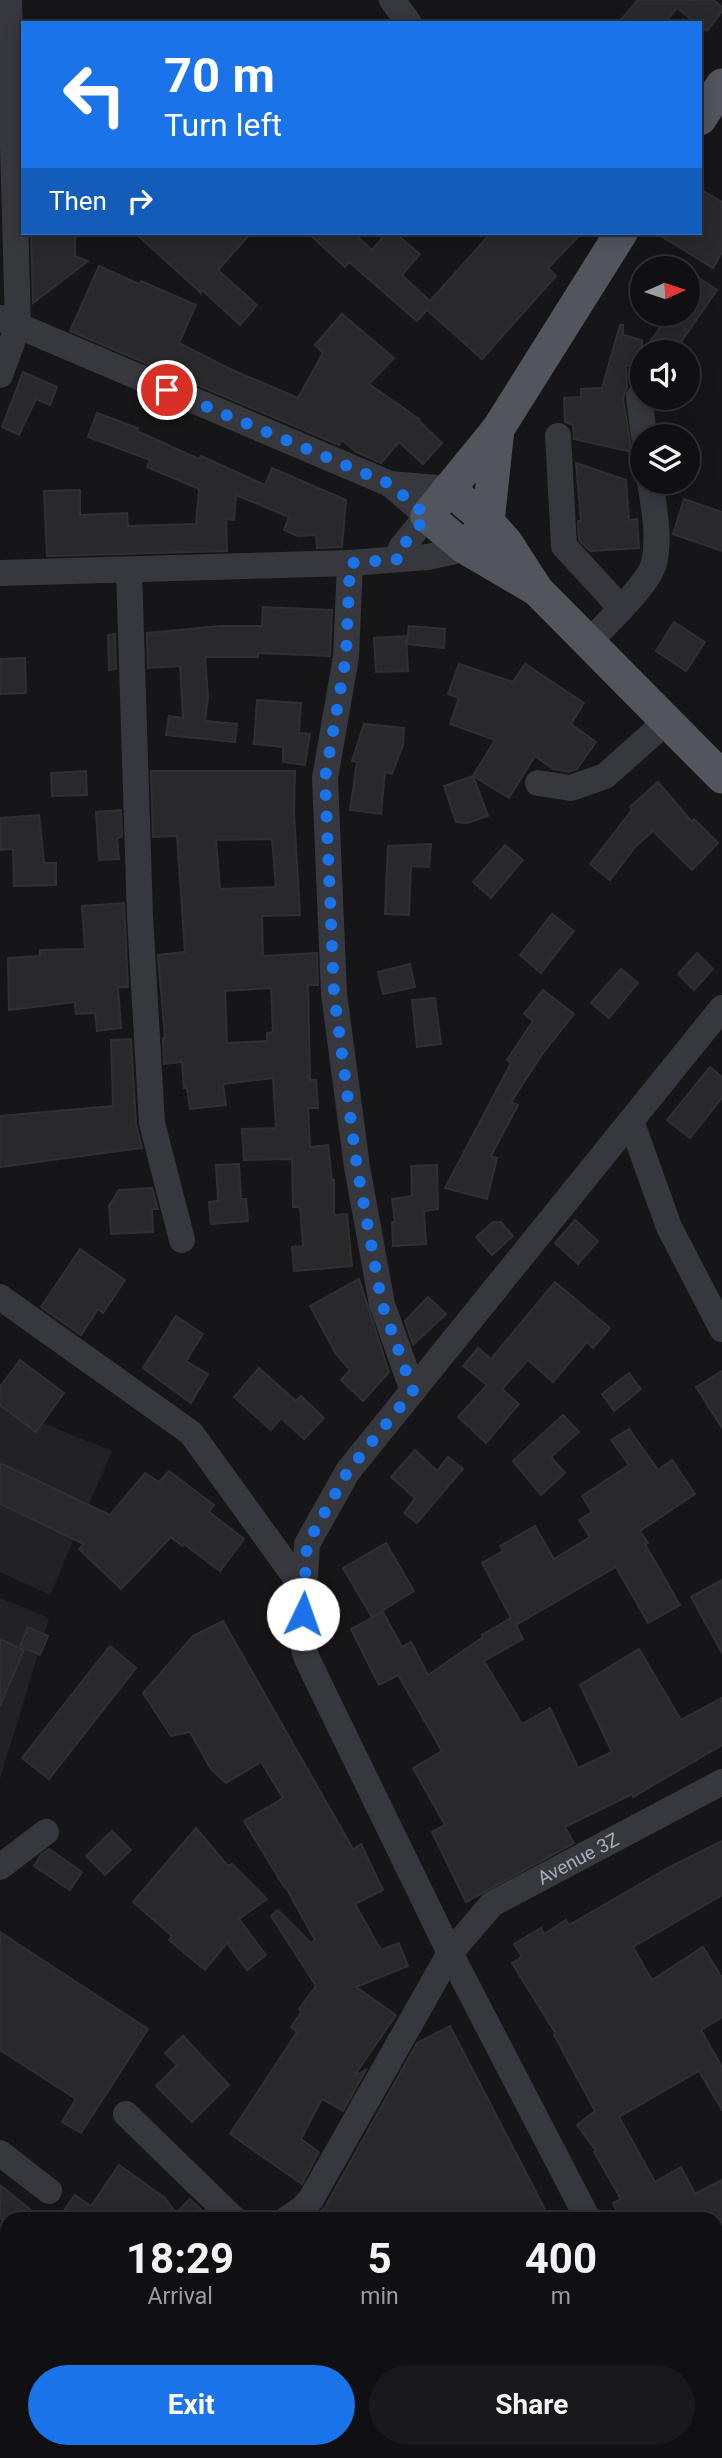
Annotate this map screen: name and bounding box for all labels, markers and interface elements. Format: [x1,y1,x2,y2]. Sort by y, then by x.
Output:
text: 70 m [164,47,275,104]
icon: left [49,49,140,140]
text: Turn left [164,106,282,144]
icon: right [121,182,159,220]
text: Then [49,186,107,216]
north arrow [630,256,700,326]
map controls [630,256,700,494]
button: sound [630,340,700,410]
pin [137,360,197,420]
icon: arrive [148,371,186,409]
button: layers [630,424,700,494]
position arrow [266,1577,340,1651]
street label: Avenue 3Z [533,1827,623,1889]
text: 18:29 [126,2234,234,2283]
text: 5 [367,2234,392,2283]
text: 400 [525,2234,597,2283]
text: Arrival [147,2283,213,2310]
text: min [360,2283,399,2310]
text: m [551,2283,571,2310]
button: Exit [28,2365,355,2445]
button: Share [369,2365,695,2445]

